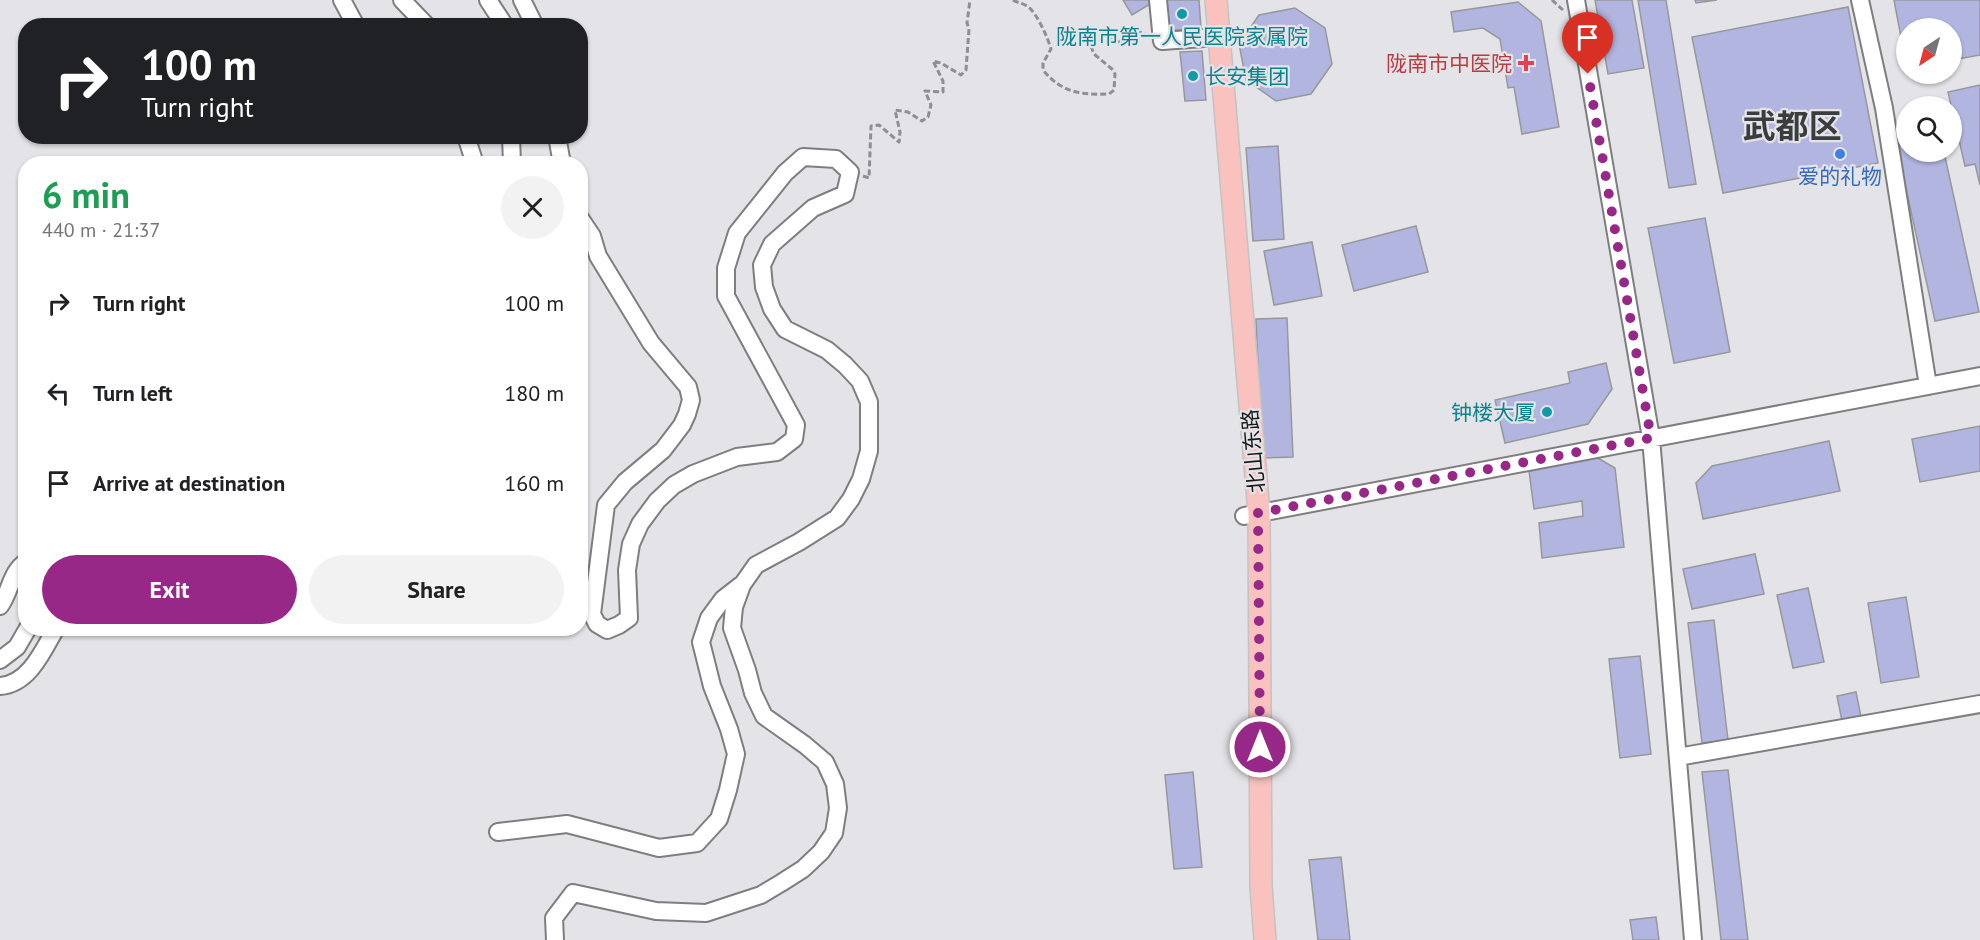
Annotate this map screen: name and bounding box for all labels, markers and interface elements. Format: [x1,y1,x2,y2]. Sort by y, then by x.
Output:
marker: 陇南市第一人民医院家属院 [1175,7,1189,21]
pin [1562,12,1613,74]
north arrow [1896,18,1962,84]
map controls [1896,18,1962,162]
icon: arrive [1571,21,1604,54]
place label: 陇南市第一人民医院家属院 [1056,23,1308,50]
text: 100 m [141,37,257,92]
icon: right [42,42,120,120]
place label: 陇南市中医院 [1386,50,1512,77]
marker: 陇南市中医院 [1517,54,1535,72]
place label: 长安集团 [1205,63,1289,90]
marker: 长安集团 [1186,69,1200,83]
text: Turn right [141,90,254,124]
button: search [1896,96,1962,162]
district label: 武都区 [1743,104,1842,147]
marker: 爱的礼物 [1833,147,1847,161]
place label: 爱的礼物 [1798,163,1882,190]
text: 6 min [42,171,130,218]
button: close [501,176,564,239]
text: 440 m · 21:37 [42,217,160,243]
icon: right [42,287,75,320]
text: Turn right [93,289,185,317]
text: 100 m [504,289,564,317]
icon: left [42,377,75,410]
text: Turn left [93,379,173,407]
text: 180 m [504,379,564,407]
place label: 钟楼大厦 [1451,399,1535,426]
marker: 钟楼大厦 [1540,405,1554,419]
street label: 北山东路 [1236,408,1270,494]
icon: arrive [42,467,75,500]
text: Arrive at destination [93,469,285,497]
text: 160 m [504,469,564,497]
button: Exit [42,555,297,624]
button: Share [309,555,564,624]
position arrow [1228,715,1292,779]

